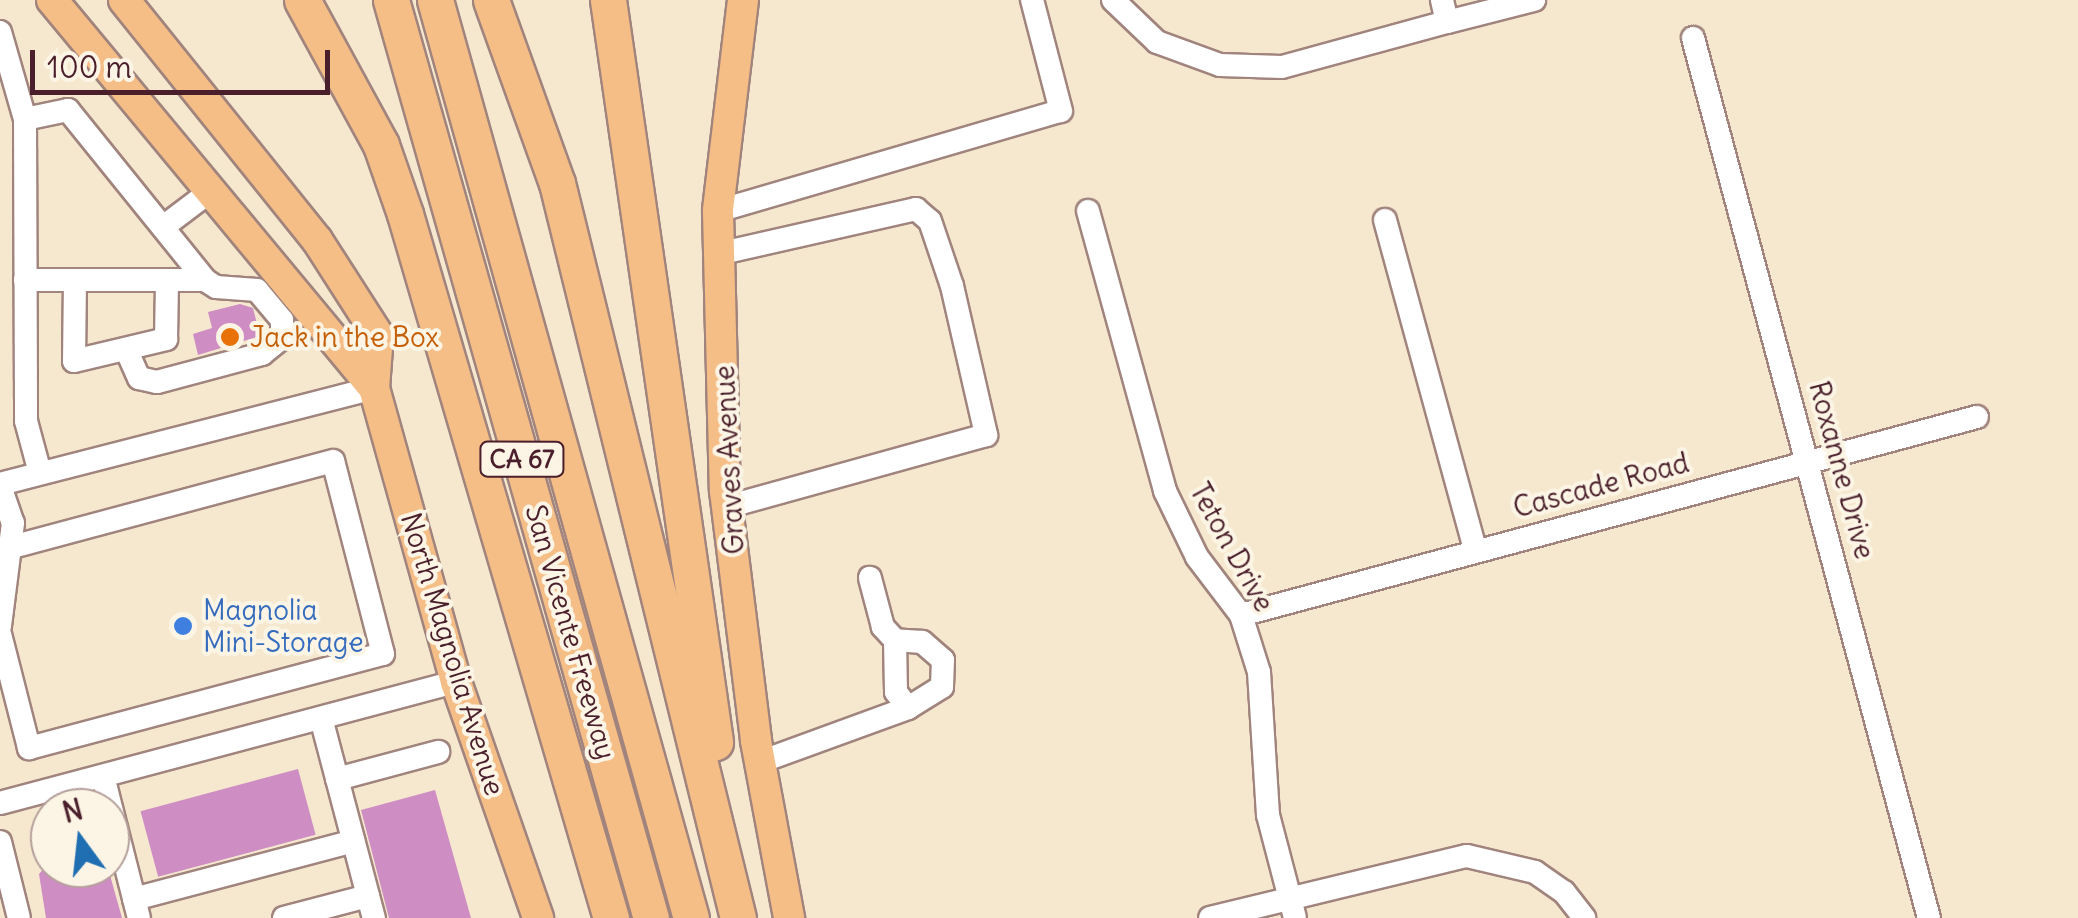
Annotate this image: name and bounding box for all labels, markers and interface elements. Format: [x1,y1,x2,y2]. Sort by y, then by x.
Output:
scale bar [35,30,335,92]
text: 100 m [47,48,132,86]
place label: Jack in the Box [250,320,439,354]
marker: Jack in the Box [219,326,241,348]
street label: Graves Avenue [707,365,751,555]
street label: Roxanne Drive [1802,377,1882,563]
road number: CA 67 [477,439,567,479]
street label: Cascade Road [1509,445,1693,525]
street label: Teton Drive [1183,477,1281,617]
street label: San Vicente Freeway [519,501,623,763]
street label: North Magnolia Avenue [394,509,512,799]
place label: Magnolia Mini-Storage [203,593,364,659]
marker: Magnolia Mini-Storage [172,615,194,637]
north arrow [30,788,130,888]
text: N [59,791,87,831]

